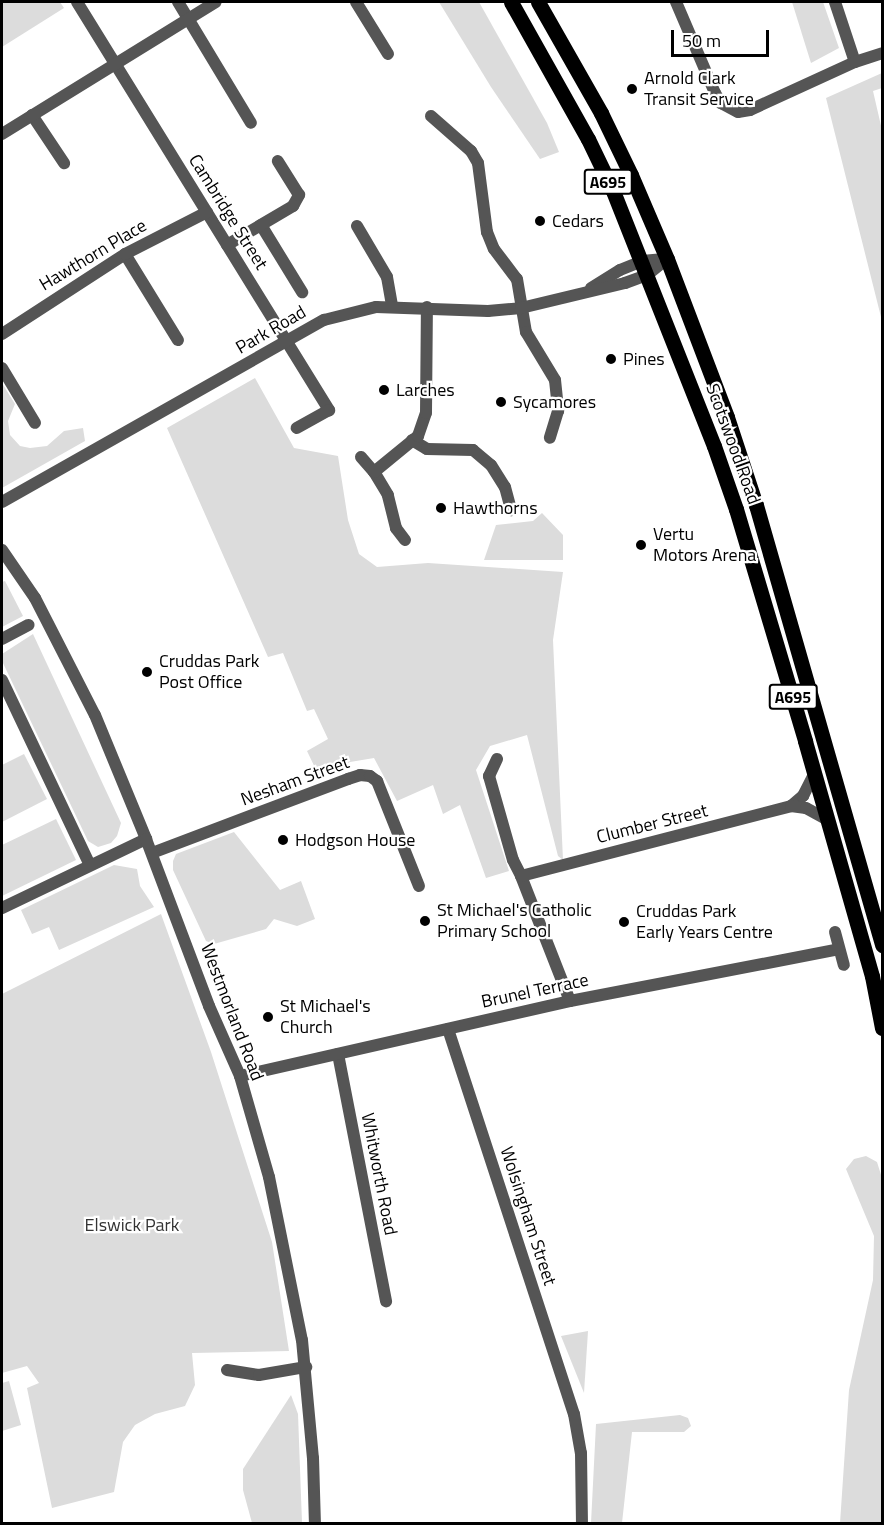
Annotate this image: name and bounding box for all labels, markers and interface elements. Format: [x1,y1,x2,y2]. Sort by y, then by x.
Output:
scale bar [674,18,772,56]
text: 50 m [682,27,721,54]
place label: Arnold Clark Transit Service [644,68,754,110]
marker: Arnold Clark Transit Service [625,82,639,96]
street label: Cambridge Street [184,150,272,274]
road number: A695 [582,169,634,195]
place label: Cedars [552,210,604,232]
marker: Cedars [533,214,547,228]
street label: Hawthorn Place [36,215,150,295]
street label: Park Road [232,301,310,359]
place label: Pines [623,348,665,370]
marker: Pines [604,352,618,366]
place label: Larches [396,379,455,401]
street label: Scotswood Road [701,381,765,507]
marker: Larches [377,383,391,397]
place label: Sycamores [513,391,596,413]
marker: Sycamores [494,395,508,409]
place label: Hawthorns [453,497,538,519]
marker: Hawthorns [434,501,448,515]
place label: Vertu Motors Arena [653,524,756,566]
marker: Vertu Motors Arena [634,538,648,552]
place label: Cruddas Park Post Office [159,651,259,694]
marker: Cruddas Park Post Office [140,665,154,679]
road number: A695 [768,684,818,710]
street label: Nesham Street [238,751,352,811]
street label: Clumber Street [594,800,710,848]
place label: Hodgson House [295,829,415,851]
marker: Hodgson House [276,833,290,847]
place label: St Michael's Catholic Primary School [437,900,592,942]
place label: Cruddas Park Early Years Centre [636,901,773,944]
marker: St Michael's Catholic Primary School [418,914,432,928]
marker: Cruddas Park Early Years Centre [617,915,631,929]
street label: Westmorland Road [196,940,268,1084]
street label: Brunel Terrace [479,969,591,1013]
place label: St Michael's Church [280,996,371,1038]
marker: St Michael's Church [261,1010,275,1024]
street label: Whitworth Road [357,1111,401,1237]
street label: Wolsingham Street [495,1144,561,1288]
park label: Elswick Park [85,1214,179,1236]

